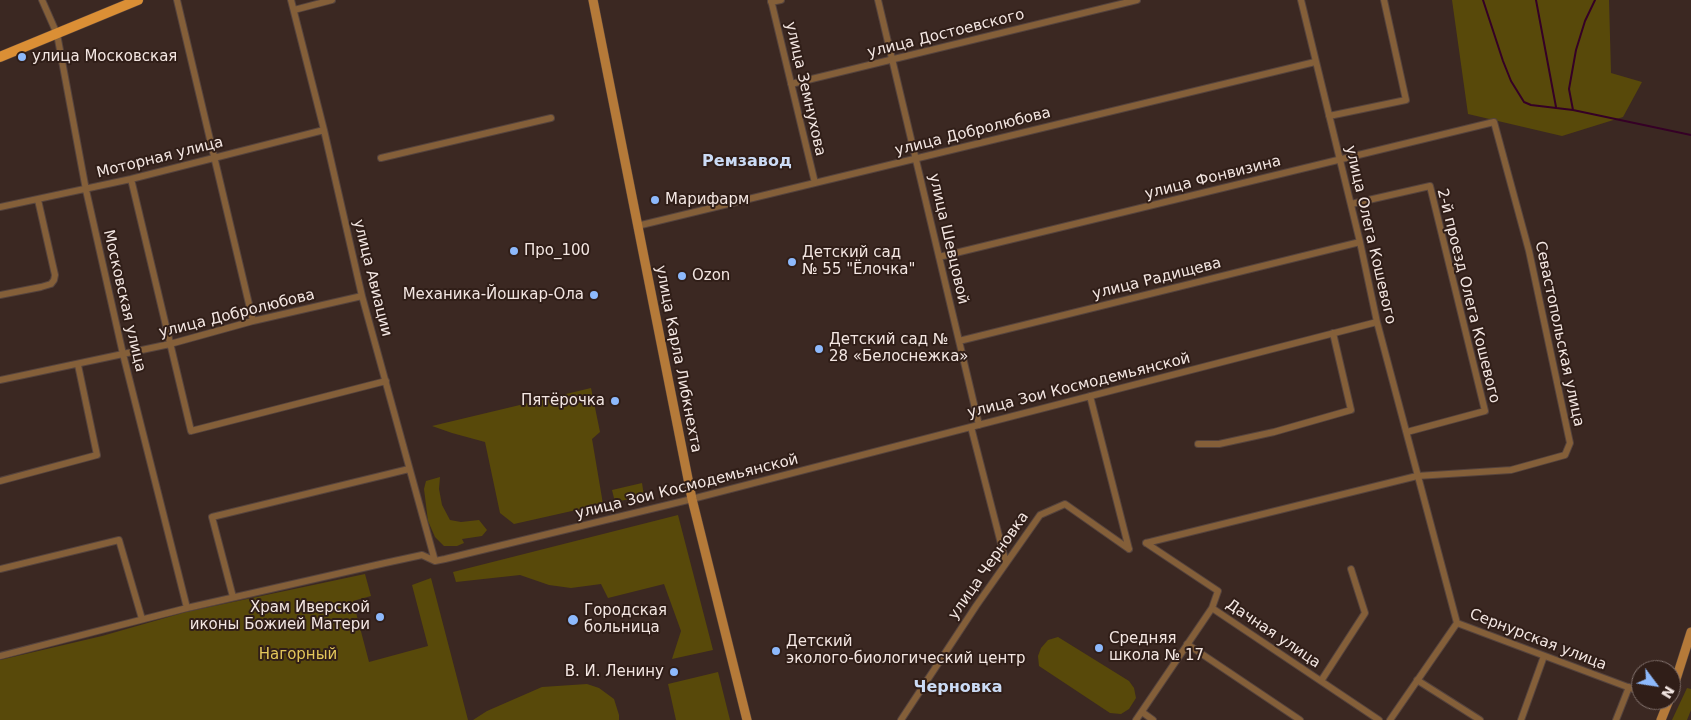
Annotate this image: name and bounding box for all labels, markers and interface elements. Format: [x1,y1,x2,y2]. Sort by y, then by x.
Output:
street label: улица Достоевского [866,6,1026,62]
street label: улица Земнухова [781,20,829,158]
place label: улица Московская [32,48,177,66]
marker: улица Московская [16,51,28,63]
street label: улица Добролюбова [893,104,1053,160]
street label: Моторная улица [95,134,225,182]
street label: улица Олега Кошевого [1341,144,1399,326]
district label: Ремзавод [702,152,792,172]
street label: улица Фонвизина [1143,152,1283,204]
street label: улица Шевцовой [924,172,972,306]
street label: 2-й проезд Олега Кошевого [1433,187,1503,405]
place label: Марифарм [665,191,749,209]
marker: Марифарм [649,194,661,206]
street label: улица Авиации [349,218,395,338]
street label: Московская улица [99,228,149,374]
street label: Севастопольская улица [1531,240,1587,428]
place label: Про_100 [524,242,590,260]
place label: Детский сад № 55 "Ёлочка" [802,244,915,279]
marker: Про_100 [508,245,520,257]
street label: улица Радищева [1091,254,1223,304]
marker: Детский сад № 55 "Ёлочка" [786,256,798,268]
street label: улица Карла Либкнехта [651,264,705,454]
place label: Ozon [692,267,730,285]
marker: Ozon [676,270,688,282]
street label: улица Добролюбова [157,286,317,342]
place label: Механика-Йошкар-Ола [403,286,584,304]
marker: Механика-Йошкар-Ола [588,289,600,301]
place label: Детский сад № 28 «Белоснежка» [829,331,969,366]
marker: Детский сад № 28 «Белоснежка» [813,343,825,355]
street label: улица Зои Космодемьянской [966,350,1192,422]
place label: Пятёрочка [521,392,605,410]
marker: Пятёрочка [609,395,621,407]
street label: улица Зои Космодемьянской [574,451,800,523]
street label: улица Черновка [945,509,1033,623]
street label: Дачная улица [1222,596,1324,672]
place label: Храм Иверской иконы Божией Матери [190,599,370,634]
place label: Городская больница [584,602,667,637]
street label: Сернурская улица [1467,606,1609,674]
marker: Храм Иверской иконы Божией Матери [374,611,386,623]
marker: Городская больница [566,613,580,627]
place label: Средняя школа № 17 [1109,630,1204,665]
place label: Детский эколого-биологический центр [786,633,1025,668]
marker: Средняя школа № 17 [1093,642,1105,654]
marker: Детский эколого-биологический центр [770,645,782,657]
park label: Нагорный [259,646,337,664]
north arrow [1631,660,1681,710]
place label: В. И. Ленину [565,663,664,681]
marker: В. И. Ленину [668,666,680,678]
district label: Черновка [913,678,1003,698]
text: N [1658,683,1678,701]

